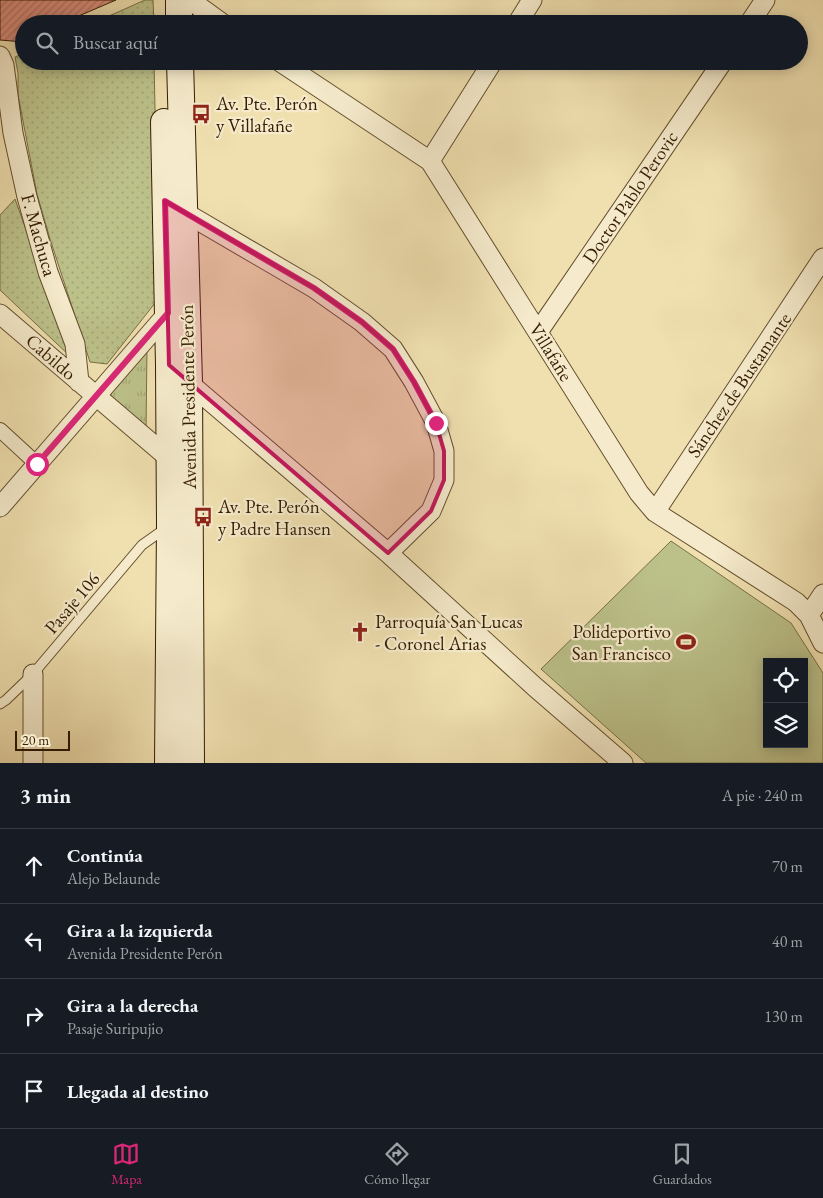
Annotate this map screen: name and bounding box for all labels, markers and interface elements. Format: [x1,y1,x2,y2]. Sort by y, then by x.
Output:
search box [15,15,808,70]
icon: search [33,29,61,57]
text: Buscar aquí [73,30,158,55]
place label: Av. Pte. Perón y Villafañe [215,91,318,138]
bus stop icon: Av. Pte. Perón y Villafañe [190,103,212,125]
street label: Doctor Pablo Perovic [576,126,684,268]
street label: F. Machuca [15,191,63,280]
street label: Avenida Presidente Perón [174,304,202,491]
street label: Sánchez de Bustamante [681,308,797,462]
street label: Villafañe [523,318,579,386]
street label: Cabildo [20,328,82,386]
route end [425,412,448,435]
route start [26,453,49,476]
place label: Av. Pte. Perón y Padre Hansen [217,494,331,541]
bus stop icon: Av. Pte. Perón y Padre Hansen [192,506,214,528]
street label: Pasaje 106 [39,567,105,639]
place label: Parroquía San Lucas - Coronel Arias [375,609,523,656]
place label: Polideportivo San Francisco [572,619,671,666]
church icon: Parroquía San Lucas - Coronel Arias [349,621,371,643]
sports icon: Polideportivo San Francisco [675,631,697,653]
map controls [763,658,808,748]
button: locate [763,658,808,703]
button: layers [763,703,808,748]
scale bar [15,728,70,751]
text: 20 m [22,731,49,749]
text: 3 min [20,782,71,809]
text: A pie · 240 m [722,785,803,806]
text: Continúa [67,843,143,868]
icon: ahead [20,852,48,880]
text: 70 m [772,856,803,877]
text: Alejo Belaunde [67,868,160,889]
text: Gira a la izquierda [67,918,213,943]
icon: left [20,927,48,955]
text: 40 m [772,931,803,952]
text: Avenida Presidente Perón [67,943,223,964]
text: Gira a la derecha [67,993,198,1018]
icon: right [20,1002,48,1030]
text: 130 m [764,1006,803,1027]
text: Pasaje Suripujio [67,1018,163,1039]
icon: arrive [20,1077,48,1105]
text: Llegada al destino [67,1079,209,1104]
tab: Mapa [111,1140,142,1188]
tab: Cómo llegar [364,1140,430,1188]
tab: Guardados [653,1140,712,1188]

